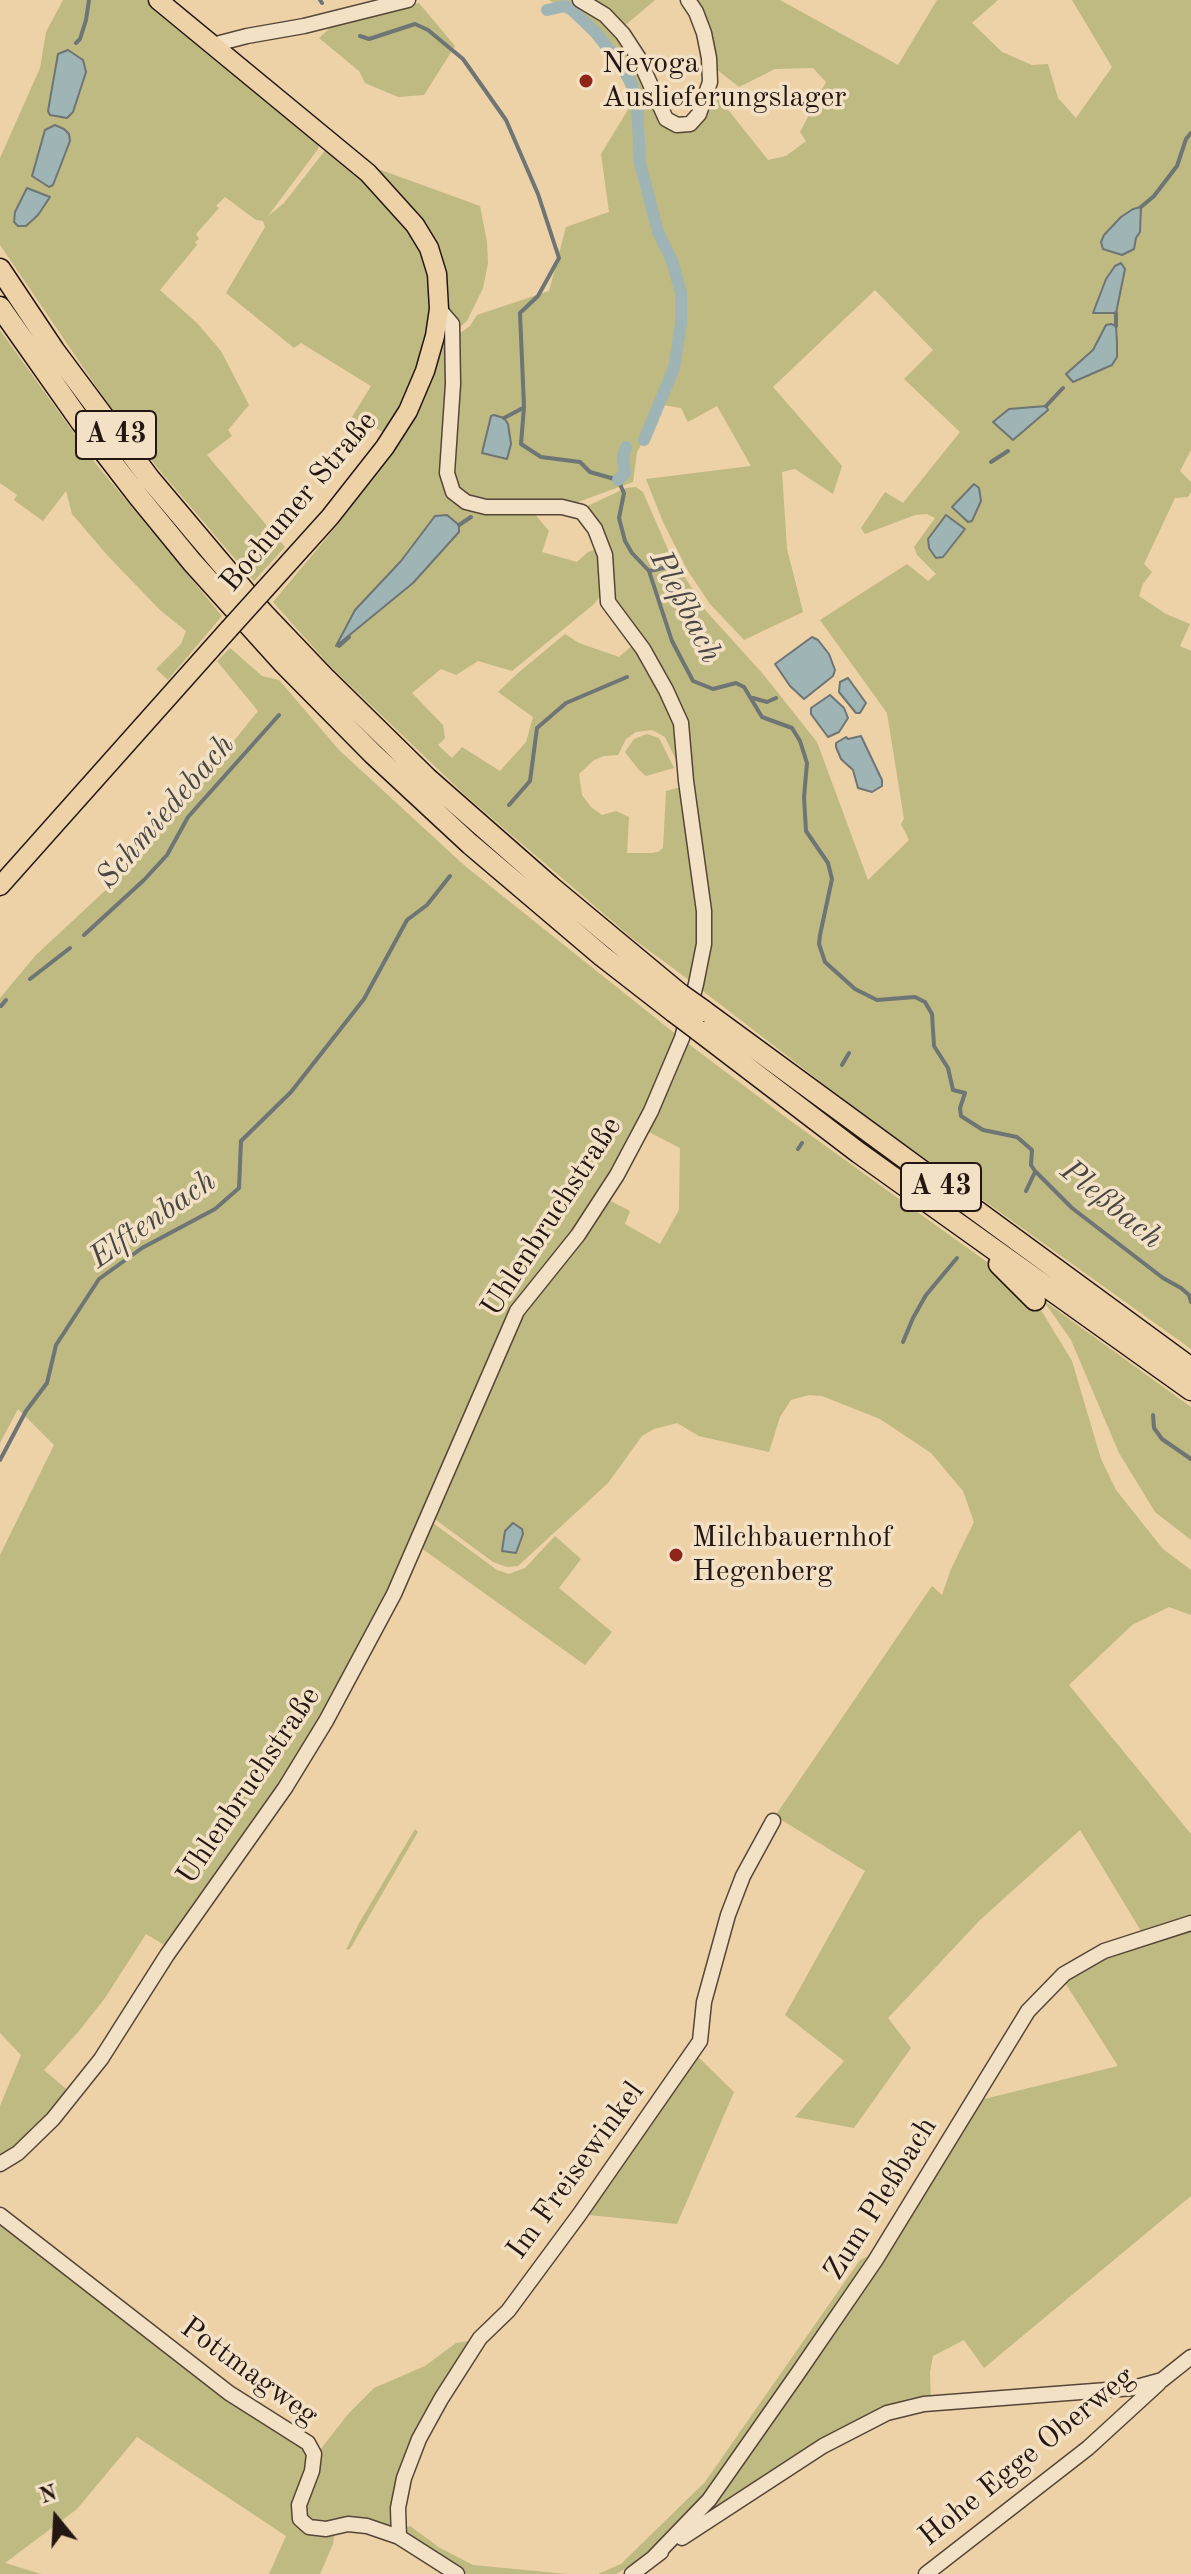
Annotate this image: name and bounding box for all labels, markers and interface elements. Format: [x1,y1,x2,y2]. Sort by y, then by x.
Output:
place label: Nevoga Auslieferungslager [602,46,847,116]
marker: Nevoga Auslieferungslager [577,72,595,90]
street label: Bochumer Straße [213,404,385,600]
road number: A 43 [76,411,156,459]
water label: Pleßbach [640,544,730,670]
water label: Schmiedebach [89,727,243,897]
street label: Uhlenbruchstraße [474,1110,630,1324]
water label: Pleßbach [1052,1152,1170,1258]
water label: Elftenbach [82,1162,224,1278]
road number: A 43 [901,1163,981,1211]
place label: Milchbauernhof Hegenberg [692,1520,892,1590]
marker: Milchbauernhof Hegenberg [667,1546,685,1564]
street label: Uhlenbruchstraße [169,1680,329,1892]
street label: Im Freisewinkel [500,2075,652,2267]
street label: Zum Pleßbach [817,2111,945,2287]
street label: Pottmagweg [173,2310,325,2434]
street label: Hohe Egge Oberweg [912,2359,1142,2555]
north arrow [16,2478,96,2558]
text: N [37,2482,60,2508]

